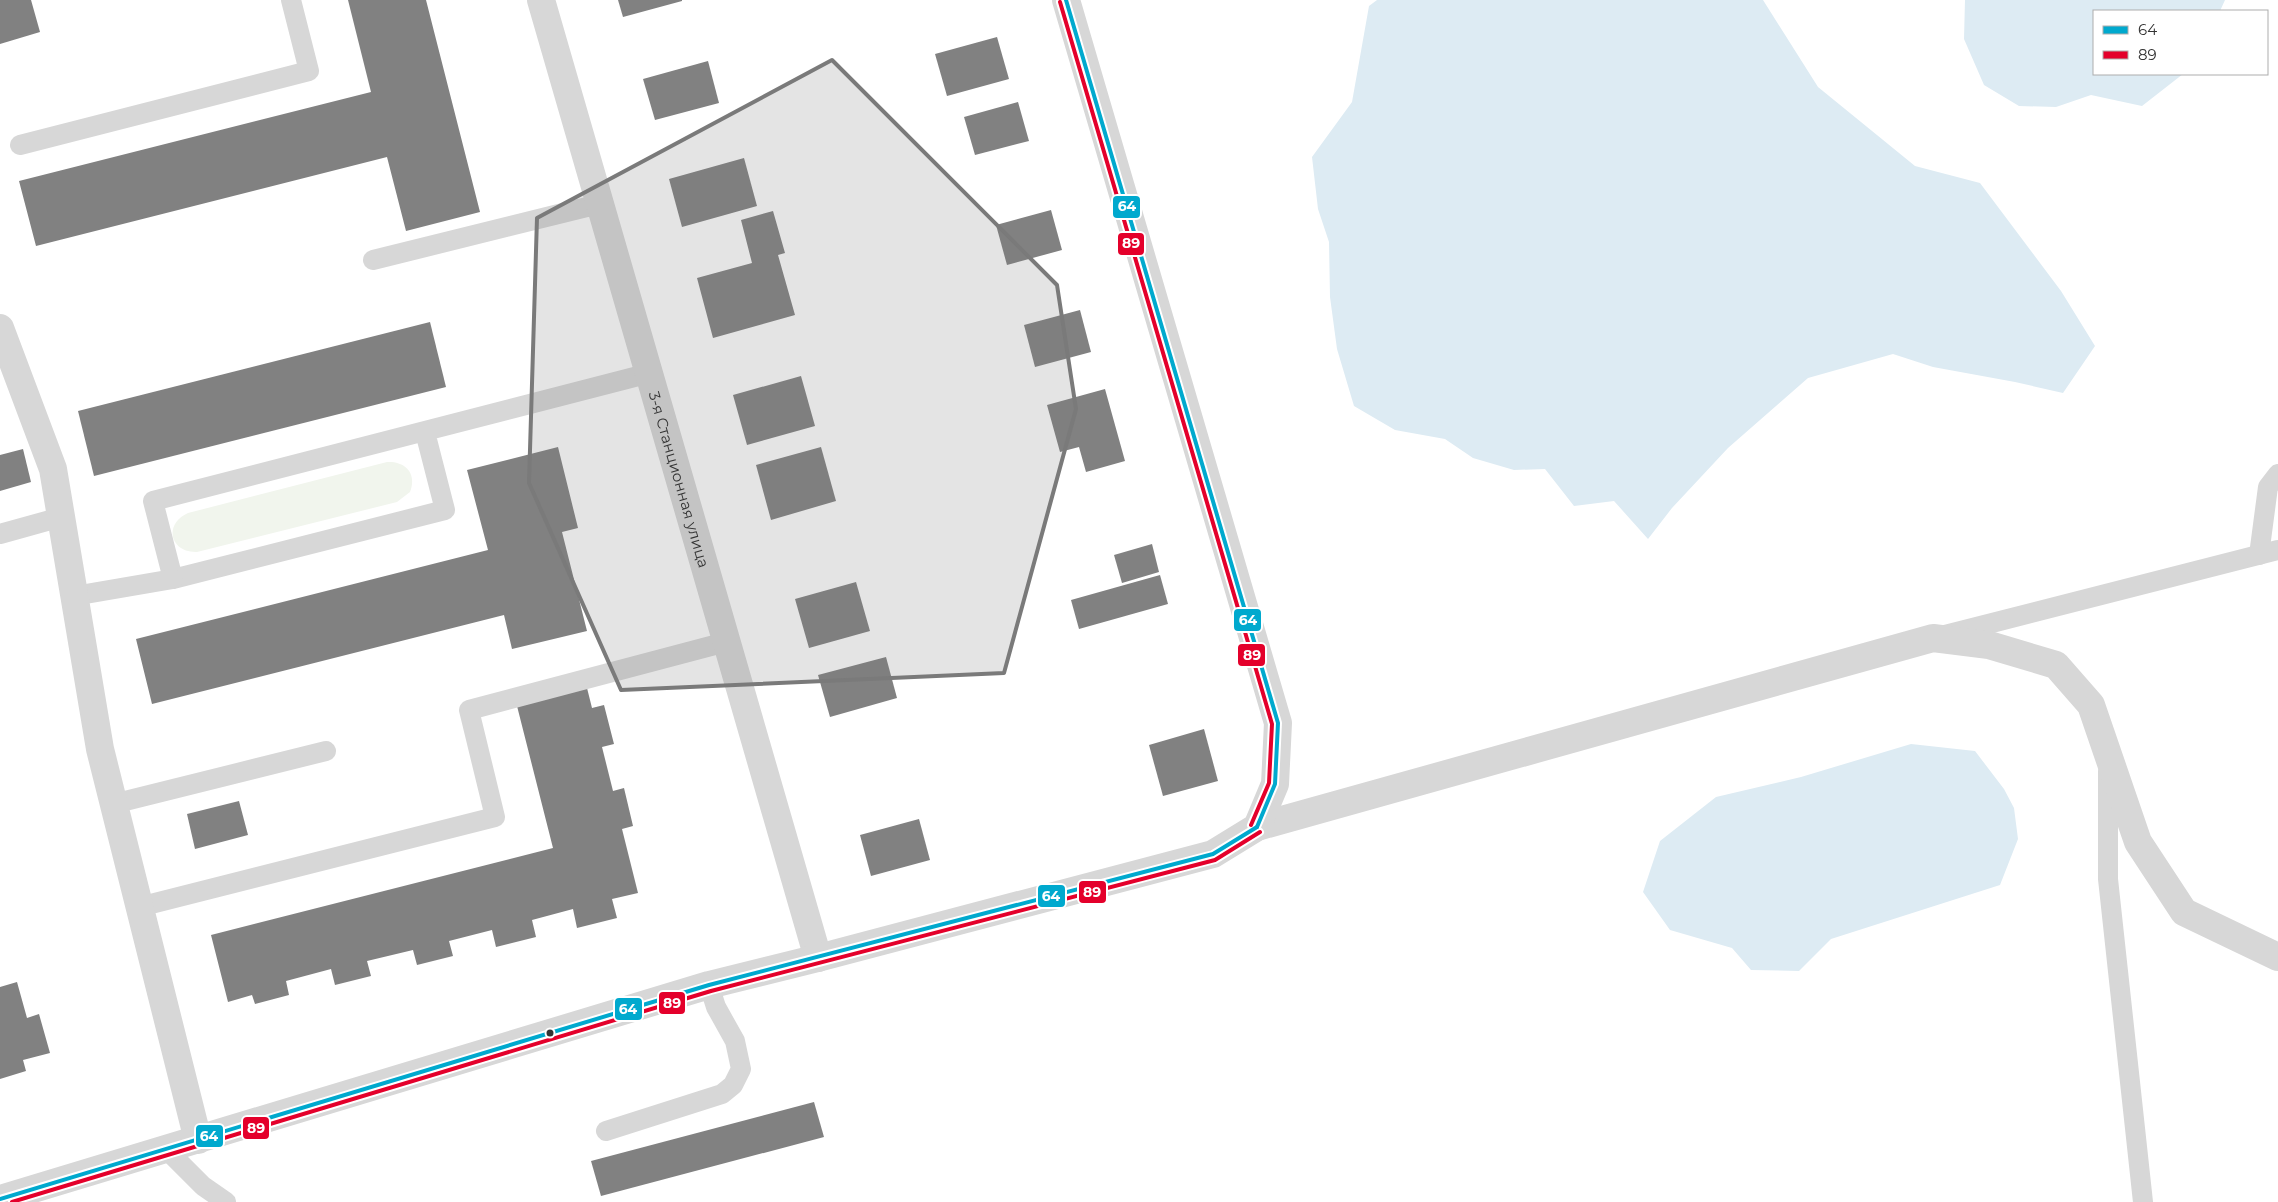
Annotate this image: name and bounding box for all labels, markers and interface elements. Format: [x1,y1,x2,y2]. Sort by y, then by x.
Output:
legend [2093,10,2268,75]
text: 64 [2138,20,2157,39]
text: 89 [2138,45,2157,64]
line badge: 64 [1112,195,1141,219]
text: 64 [1118,197,1137,215]
line badge: 89 [1117,232,1145,256]
text: 89 [1122,234,1140,252]
street label: 3-я Станционная улица [645,389,714,570]
line badge: 64 [1233,608,1262,632]
text: 64 [1239,611,1258,629]
line badge: 89 [1237,643,1266,667]
text: 89 [1243,646,1261,664]
line badge: 89 [1078,880,1107,904]
text: 89 [1083,883,1101,901]
line badge: 64 [1037,884,1066,908]
text: 64 [1042,887,1061,905]
line badge: 89 [658,991,686,1015]
text: 89 [663,994,681,1012]
line badge: 64 [614,997,643,1021]
text: 64 [619,1000,638,1018]
unlabelled marker [545,1028,555,1038]
line badge: 89 [242,1116,270,1140]
text: 89 [247,1119,265,1137]
line badge: 64 [195,1124,224,1148]
text: 64 [200,1127,219,1145]

